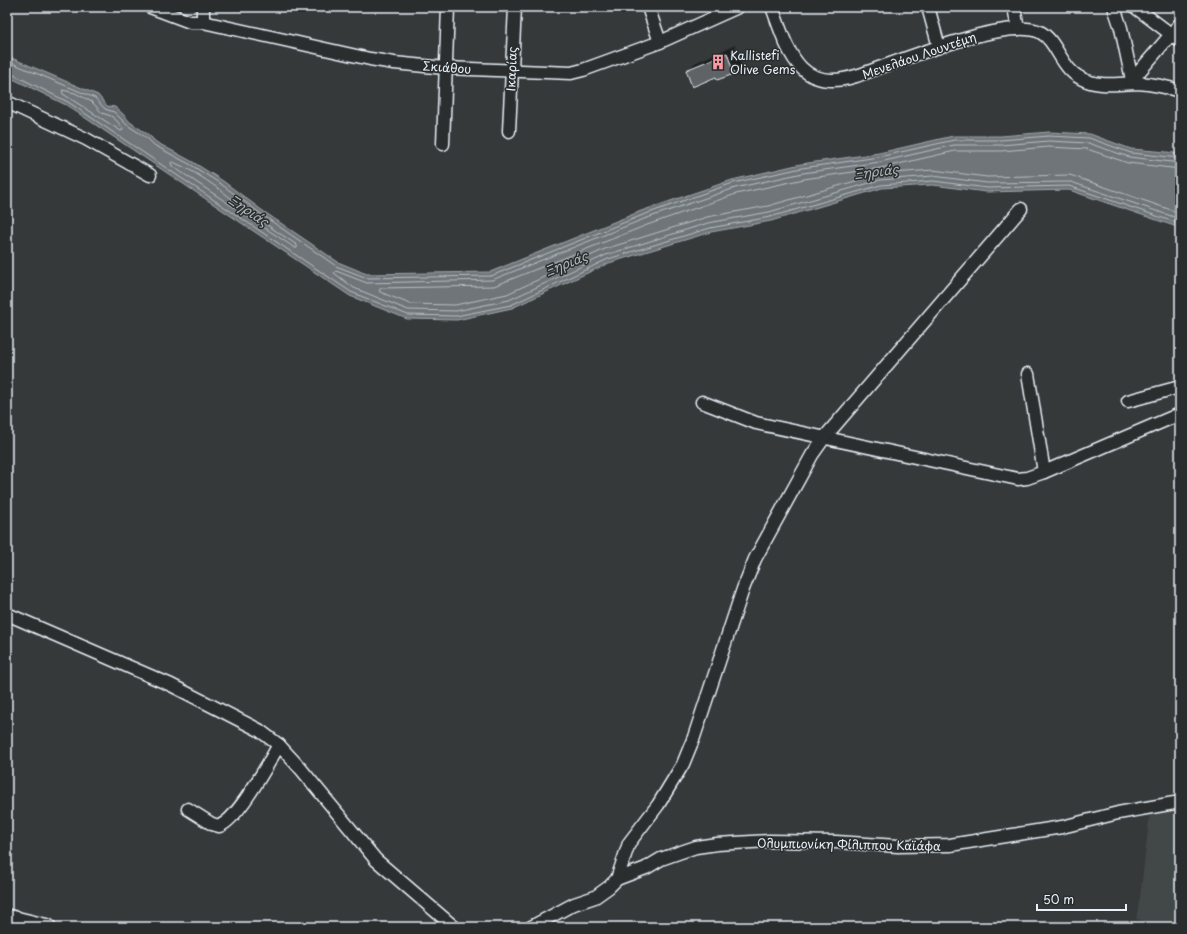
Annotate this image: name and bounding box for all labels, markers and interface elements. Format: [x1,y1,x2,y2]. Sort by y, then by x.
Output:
street label: Μενελάου Λουντέμη [860,27,978,83]
street label: Ικαρίας [501,46,521,92]
place label: Kallistefi Olive Gems [730,46,796,78]
building icon: Kallistefi Olive Gems [709,53,727,71]
street label: Σκιάθου [422,56,472,78]
water label: Ξηριάς [853,159,900,183]
water label: Ξηριάς [225,190,274,231]
water label: Ξηριάς [542,245,591,280]
street label: Ολυμπιονίκη Φίλιππου Καϊάφα [757,833,941,855]
scale bar [1037,886,1126,912]
text: 50 m [1043,890,1074,908]

